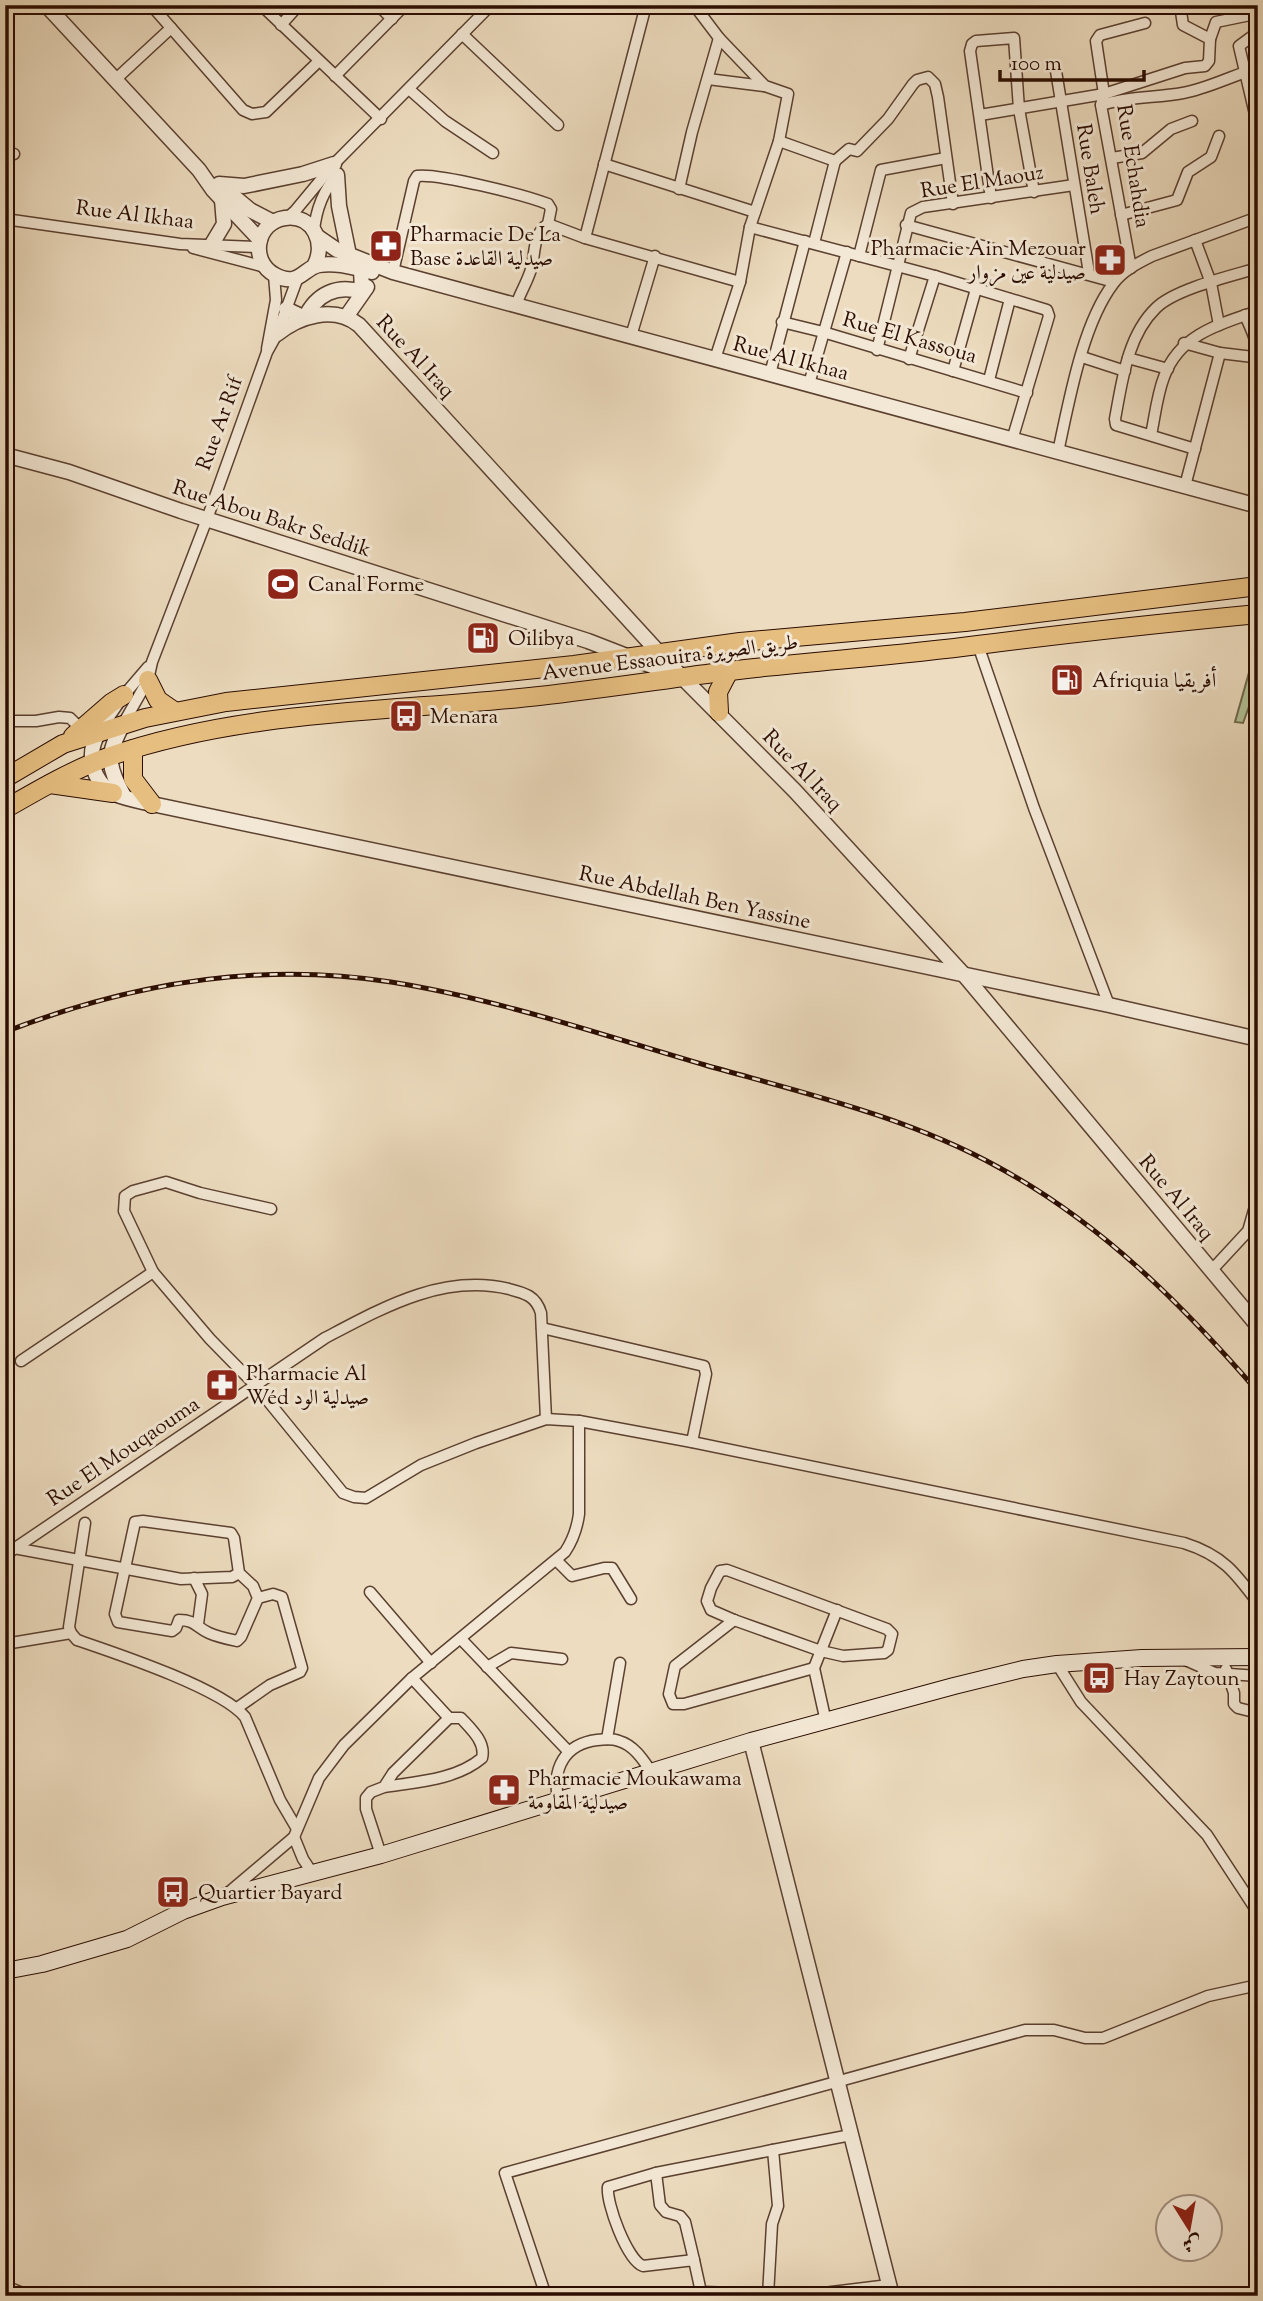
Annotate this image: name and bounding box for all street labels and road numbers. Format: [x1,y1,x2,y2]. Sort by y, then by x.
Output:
street label: Rue Echahdia [1107,102,1157,230]
street label: Rue Baleh [1067,122,1111,217]
street label: Rue El Maouz [919,158,1046,207]
street label: Rue Al Ikhaa [74,194,196,238]
street label: Rue El Kassoua [839,305,980,373]
street label: Rue Al Iraq [368,309,461,406]
street label: Rue Al Ikhaa [729,330,852,390]
street label: Rue Ar Rif [190,371,252,475]
street label: Rue Abou Bakr Seddik [168,474,375,566]
street label: Avenue Essaouira طريق الصويرة [541,628,800,690]
street label: Rue Al Iraq [755,724,849,819]
street label: Rue Abdellah Ben Yassine [576,860,813,938]
street label: Rue Al Iraq [1131,1149,1221,1248]
street label: Rue El Mouqaouma [42,1390,207,1515]

